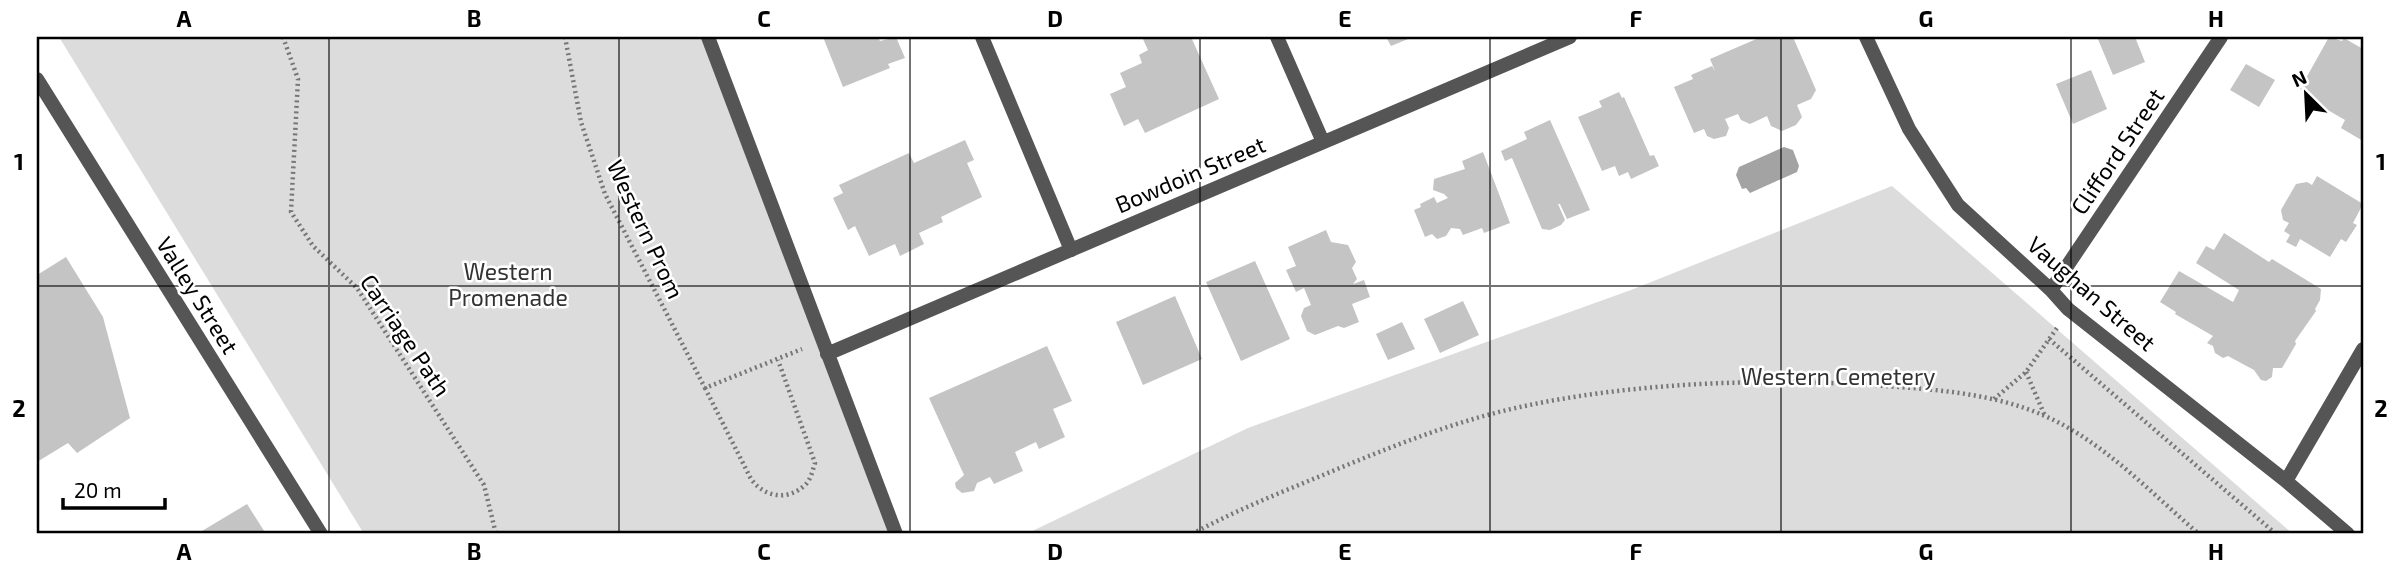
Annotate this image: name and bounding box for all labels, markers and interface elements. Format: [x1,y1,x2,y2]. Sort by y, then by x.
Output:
text: A [176,4,192,32]
text: B [467,4,481,32]
text: C [757,4,771,32]
text: D [1047,4,1063,32]
text: E [1338,4,1352,32]
text: F [1630,4,1643,32]
text: G [1919,4,1933,32]
text: H [2208,4,2224,32]
north arrow [2270,60,2340,130]
text: N [2288,65,2310,91]
street label: Clifford Street [2065,82,2170,219]
street label: Bowdoin Street [1111,130,1270,218]
text: 1 [14,147,24,175]
text: 1 [2376,147,2386,175]
street label: Western Prom [602,155,690,303]
street label: Vaughan Street [2022,230,2162,356]
street label: Valley Street [151,231,245,359]
park label: Western Promenade [448,257,568,311]
street label: Carriage Path [355,269,457,401]
park label: Western Cemetery [1741,362,1935,390]
text: 2 [12,394,26,422]
text: 2 [2374,394,2388,422]
scale bar [63,466,164,510]
text: 20 m [74,477,122,502]
text: A [176,537,192,565]
text: B [467,537,481,565]
text: C [757,537,771,565]
text: D [1047,537,1063,565]
text: E [1338,537,1352,565]
text: F [1630,537,1643,565]
text: G [1919,537,1933,565]
text: H [2208,537,2224,565]

